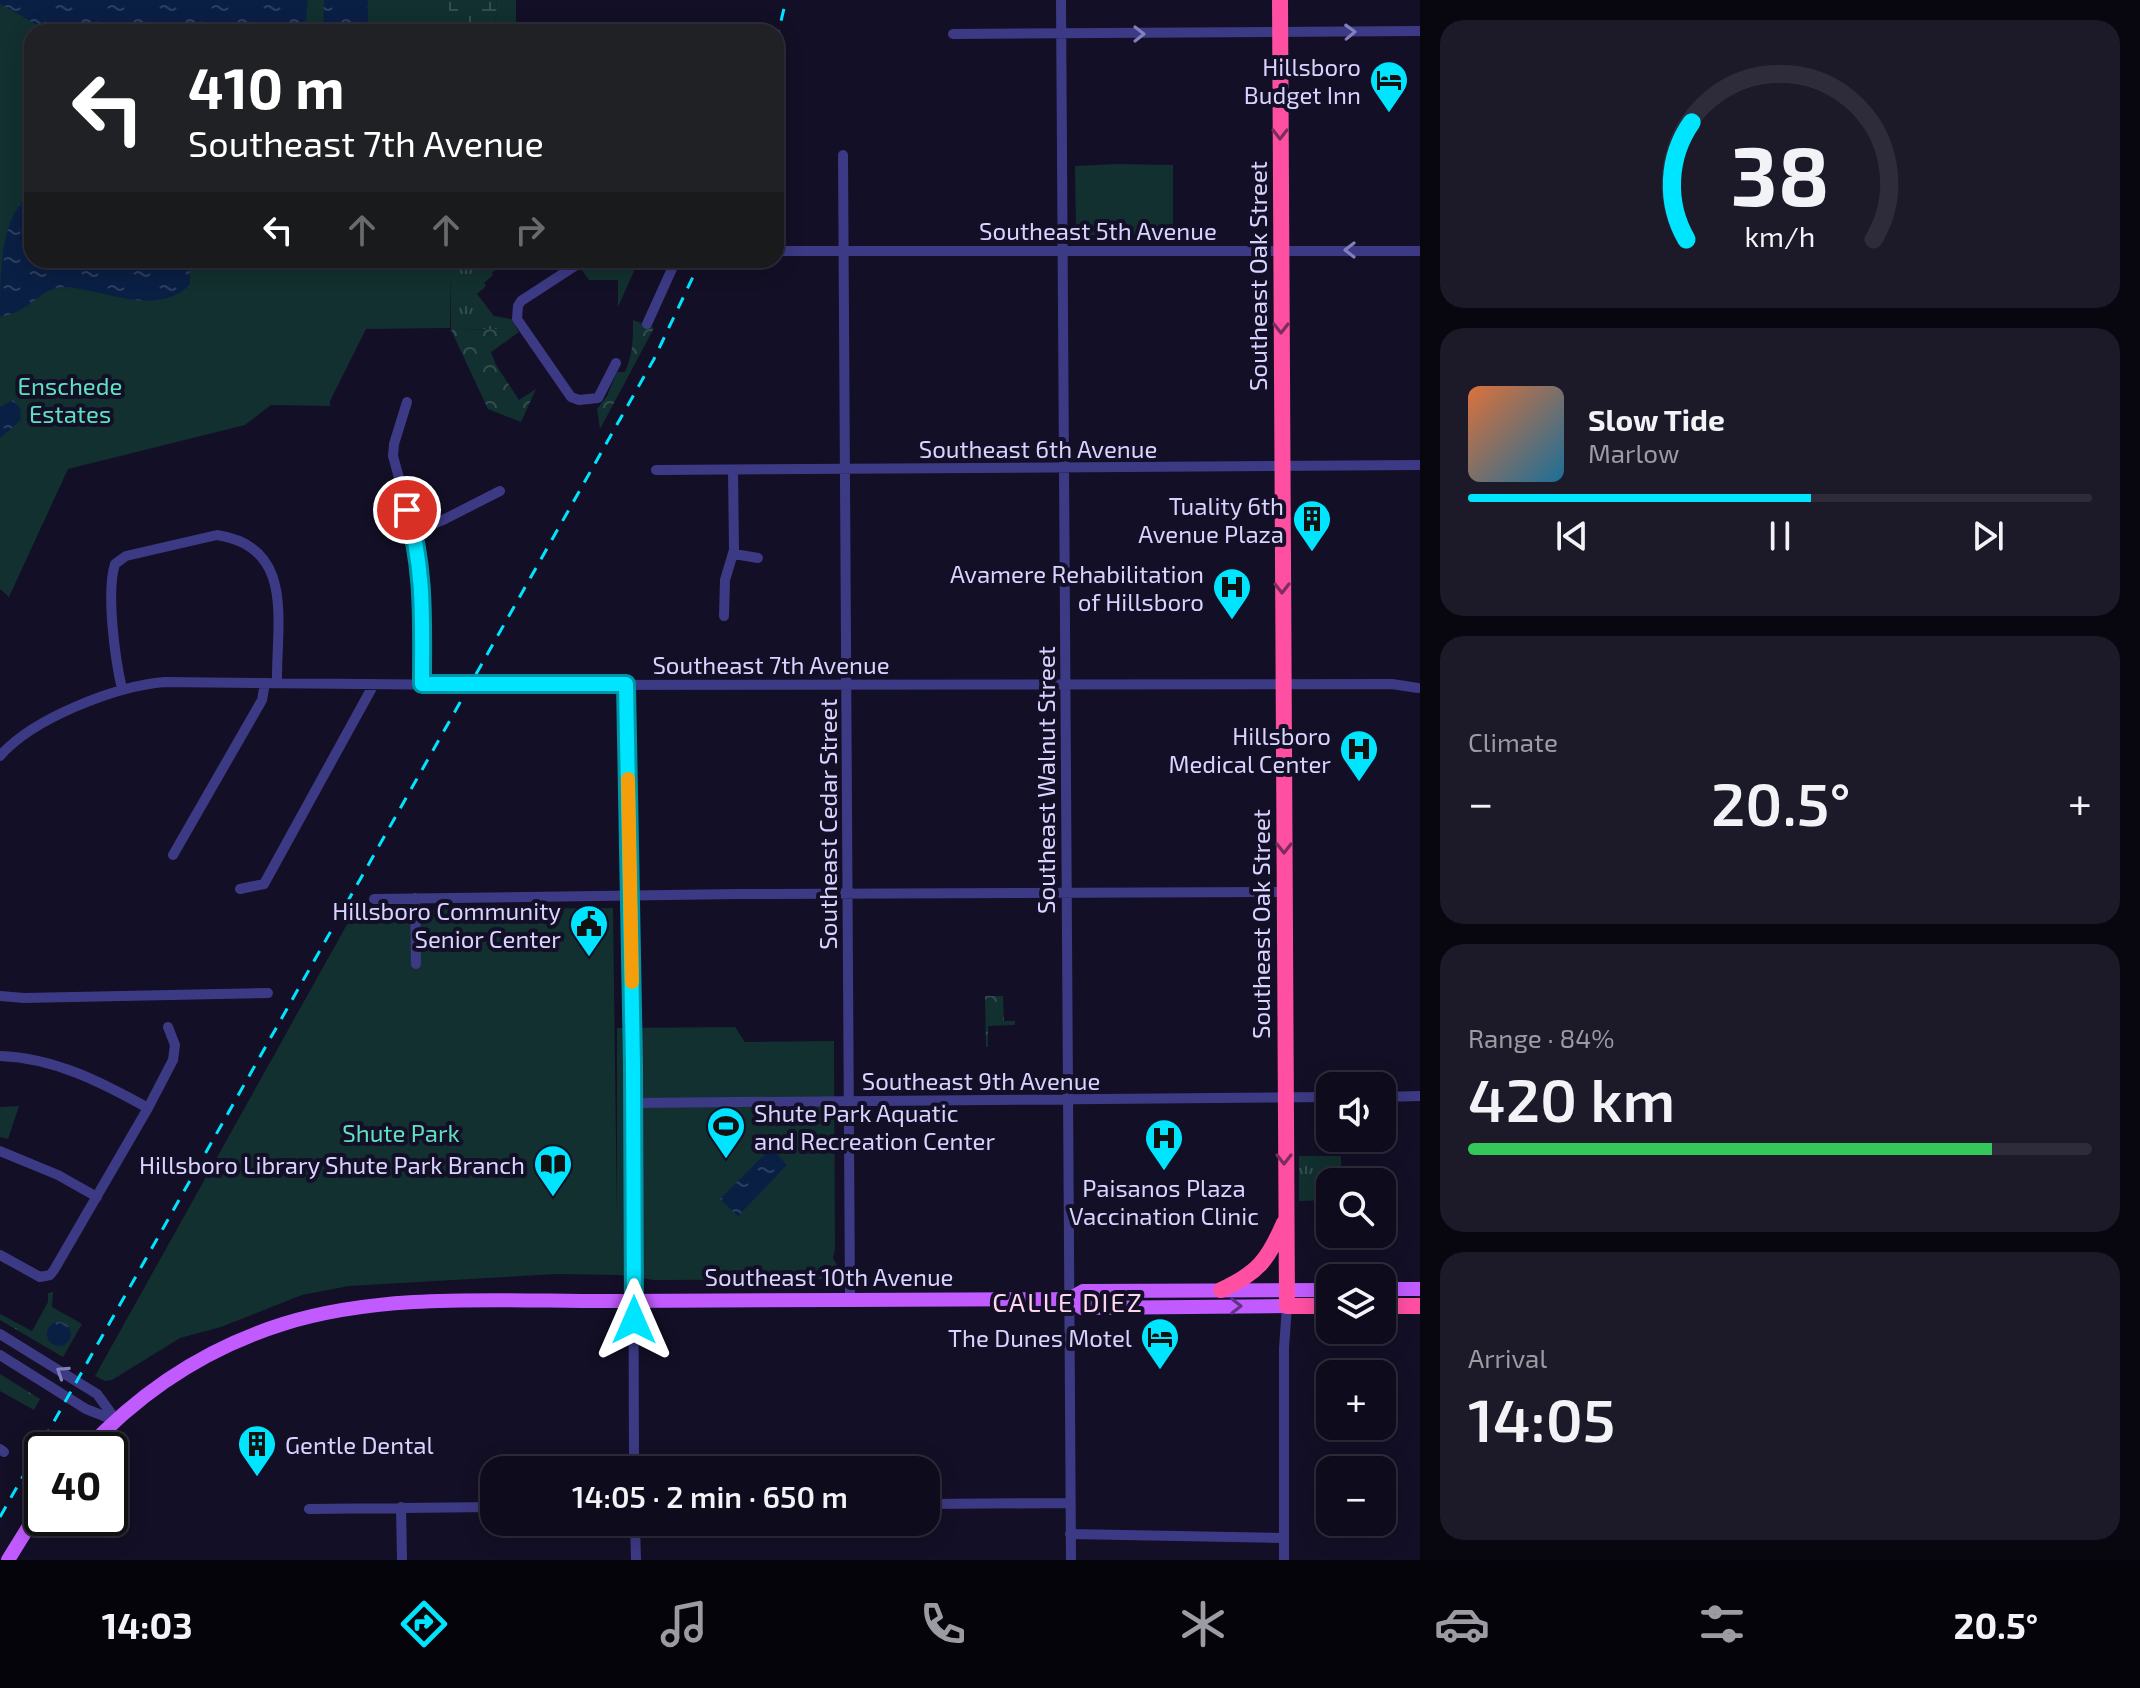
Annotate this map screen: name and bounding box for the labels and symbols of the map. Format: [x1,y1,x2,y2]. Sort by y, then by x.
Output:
one-way arrow [1344,24,1357,41]
one-way arrow [1133,25,1146,43]
place label: Hillsboro Budget Inn [1244,52,1361,109]
hotel icon: Hillsboro Budget Inn [1368,59,1410,114]
one-way arrow [1271,128,1289,141]
street label: Southeast Oak Street [1243,161,1272,391]
street label: Southeast 5th Avenue [979,216,1217,245]
one-way arrow [1343,242,1356,259]
one-way arrow [1272,322,1290,335]
park label: Enschede Estates [18,371,122,428]
street label: Southeast 6th Avenue [919,434,1157,463]
pin [373,476,441,544]
place label: Tuality 6th Avenue Plaza [1138,491,1284,548]
building icon: Tuality 6th Avenue Plaza [1291,498,1333,553]
place label: Avamere Rehabilitation of Hillsboro [950,559,1204,616]
hospital icon: Avamere Rehabilitation of Hillsboro [1211,566,1253,621]
one-way arrow [1273,582,1291,595]
street label: Southeast Walnut Street [1031,646,1060,914]
street label: Southeast 7th Avenue [652,650,890,679]
street label: Southeast Cedar Street [813,698,842,950]
place label: Hillsboro Medical Center [1168,721,1331,778]
hospital icon: Hillsboro Medical Center [1338,728,1380,783]
street label: Southeast Oak Street [1246,809,1275,1039]
one-way arrow [1275,842,1293,855]
place label: Hillsboro Community Senior Center [332,896,561,953]
public building icon: Hillsboro Community Senior Center [568,903,610,958]
street label: Southeast 9th Avenue [862,1066,1100,1095]
place label: Shute Park Aquatic and Recreation Center [754,1098,996,1155]
sports icon: Shute Park Aquatic and Recreation Center [705,1105,747,1160]
hospital icon: Paisanos Plaza Vaccination Clinic [1143,1117,1185,1172]
park label: Shute Park [342,1118,460,1147]
library icon: Hillsboro Library Shute Park Branch [532,1143,574,1198]
place label: Hillsboro Library Shute Park Branch [139,1150,525,1179]
one-way arrow [1275,1153,1293,1166]
place label: Paisanos Plaza Vaccination Clinic [1069,1173,1259,1230]
street label: Southeast 10th Avenue [705,1262,953,1291]
position arrow [592,1278,676,1362]
district label: CALLE DIEZ [992,1286,1144,1317]
one-way arrow [1230,1297,1243,1315]
hotel icon: The Dunes Motel [1139,1316,1181,1371]
place label: The Dunes Motel [948,1323,1132,1352]
one-way arrow [56,1367,71,1382]
building icon: Gentle Dental [236,1423,278,1478]
place label: Gentle Dental [285,1430,434,1459]
speed limit sign: 40 [24,1432,128,1536]

